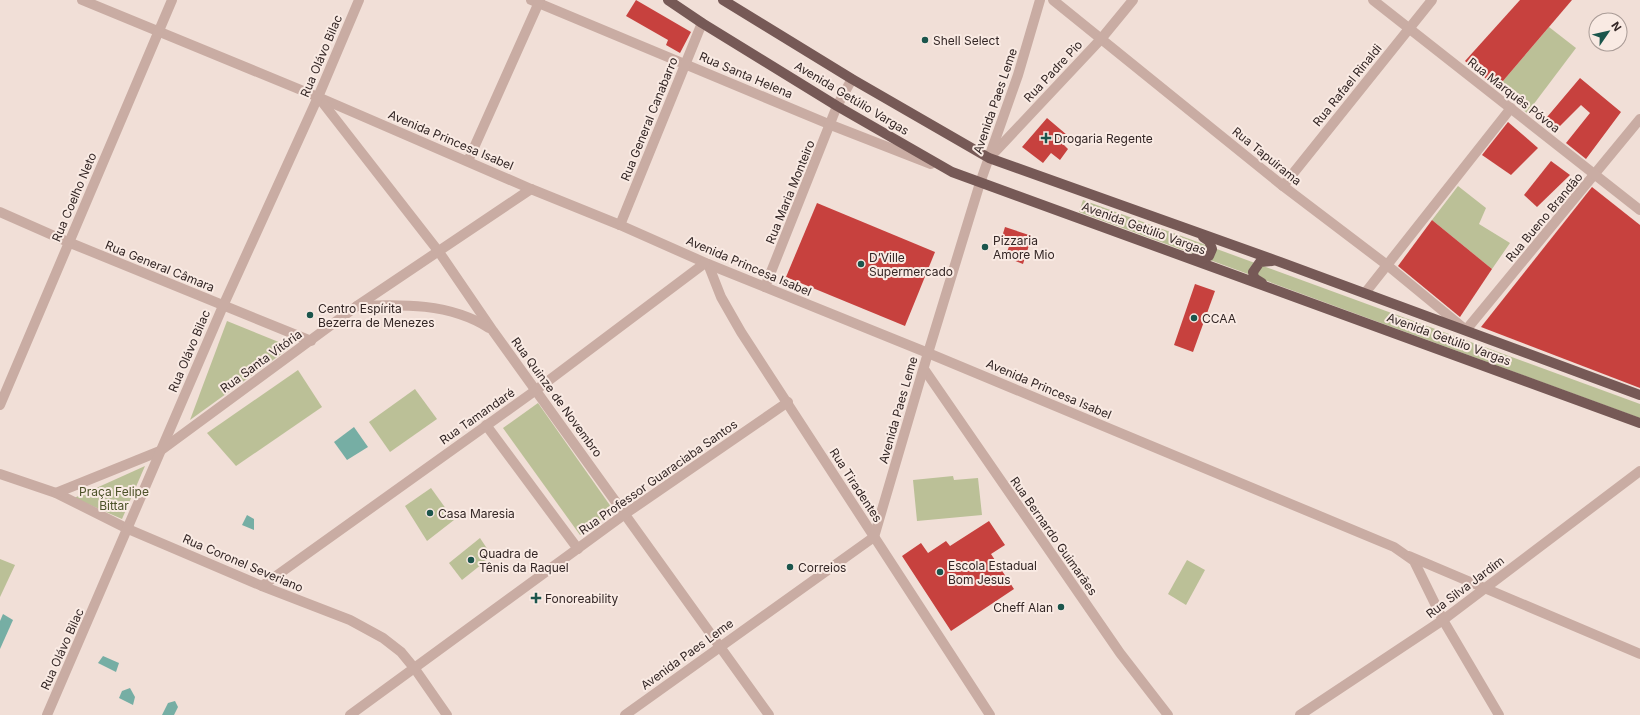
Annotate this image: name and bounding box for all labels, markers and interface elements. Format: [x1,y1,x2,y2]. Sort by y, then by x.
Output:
street label: Rua Olávo Bilac [297,12,345,99]
north arrow [1588,12,1628,52]
text: N [1608,19,1624,34]
place label: Shell Select [933,33,999,48]
marker: Shell Select [920,35,930,45]
street label: Rua Padre Pio [1021,37,1085,105]
street label: Rua Rafael Rinaldi [1309,41,1385,129]
street label: Avenida Paes Leme [970,46,1020,156]
street label: Rua Santa Helena [697,49,795,101]
street label: Rua Marquês Póvoa [1465,54,1563,136]
street label: Rua General Canabarro [617,55,681,183]
street label: Avenida Getúlio Vargas [792,58,912,138]
street label: Avenida Princesa Isabel [386,107,516,173]
street label: Rua Tapuirama [1229,124,1305,188]
place label: Drogaria Regente [1054,131,1153,146]
marker: Drogaria Regente [1041,133,1051,143]
street label: Rua Maria Monteiro [762,138,818,246]
street label: Rua Coelho Neto [48,150,100,244]
street label: Rua Bueno Brandão [1502,169,1586,265]
street label: Avenida Getúlio Vargas [1080,199,1208,257]
street label: Avenida Princesa Isabel [684,233,814,299]
place label: Pizzaria Amore Mio [993,233,1055,262]
street label: Rua General Câmara [103,237,217,295]
marker: Pizzaria Amore Mio [980,242,990,252]
place label: D’Ville Supermercado [869,250,953,279]
marker: D’Ville Supermercado [856,259,866,269]
place label: Centro Espírita Bezerra de Menezes [318,301,435,330]
street label: Rua Olávo Bilac [165,307,213,394]
marker: Centro Espírita Bezerra de Menezes [305,310,315,320]
street label: Avenida Getúlio Vargas [1385,310,1513,368]
place label: CCAA [1202,311,1236,326]
marker: CCAA [1189,313,1199,323]
street label: Rua Santa Vitória [217,326,305,396]
street label: Rua Quinze de Novembro [508,334,606,460]
street label: Avenida Paes Leme [876,355,920,465]
street label: Avenida Princesa Isabel [984,356,1114,422]
street label: Rua Tamandaré [437,385,517,447]
street label: Rua Professor Guaraciaba Santos [576,416,740,538]
street label: Rua Tiradentes [826,445,886,525]
street label: Rua Bernardo Guimarães [1007,474,1101,598]
park label: Praça Felipe Bittar [79,484,149,513]
place label: Casa Maresia [438,506,515,521]
marker: Casa Maresia [425,508,435,518]
street label: Rua Coronel Severiano [181,531,305,595]
place label: Quadra de Tênis da Raquel [479,546,569,575]
street label: Rua Silva Jardim [1423,553,1507,621]
marker: Quadra de Tênis da Raquel [466,555,476,565]
place label: Escola Estadual Bom Jesus [948,558,1037,587]
place label: Correios [798,560,846,575]
marker: Correios [785,562,795,572]
marker: Escola Estadual Bom Jesus [935,567,945,577]
place label: Fonoreability [545,591,618,606]
marker: Fonoreability [530,592,542,604]
place label: Cheff Alan [993,600,1053,615]
marker: Cheff Alan [1056,602,1066,612]
street label: Rua Olávo Bilac [37,606,87,692]
street label: Avenida Paes Leme [638,615,736,693]

